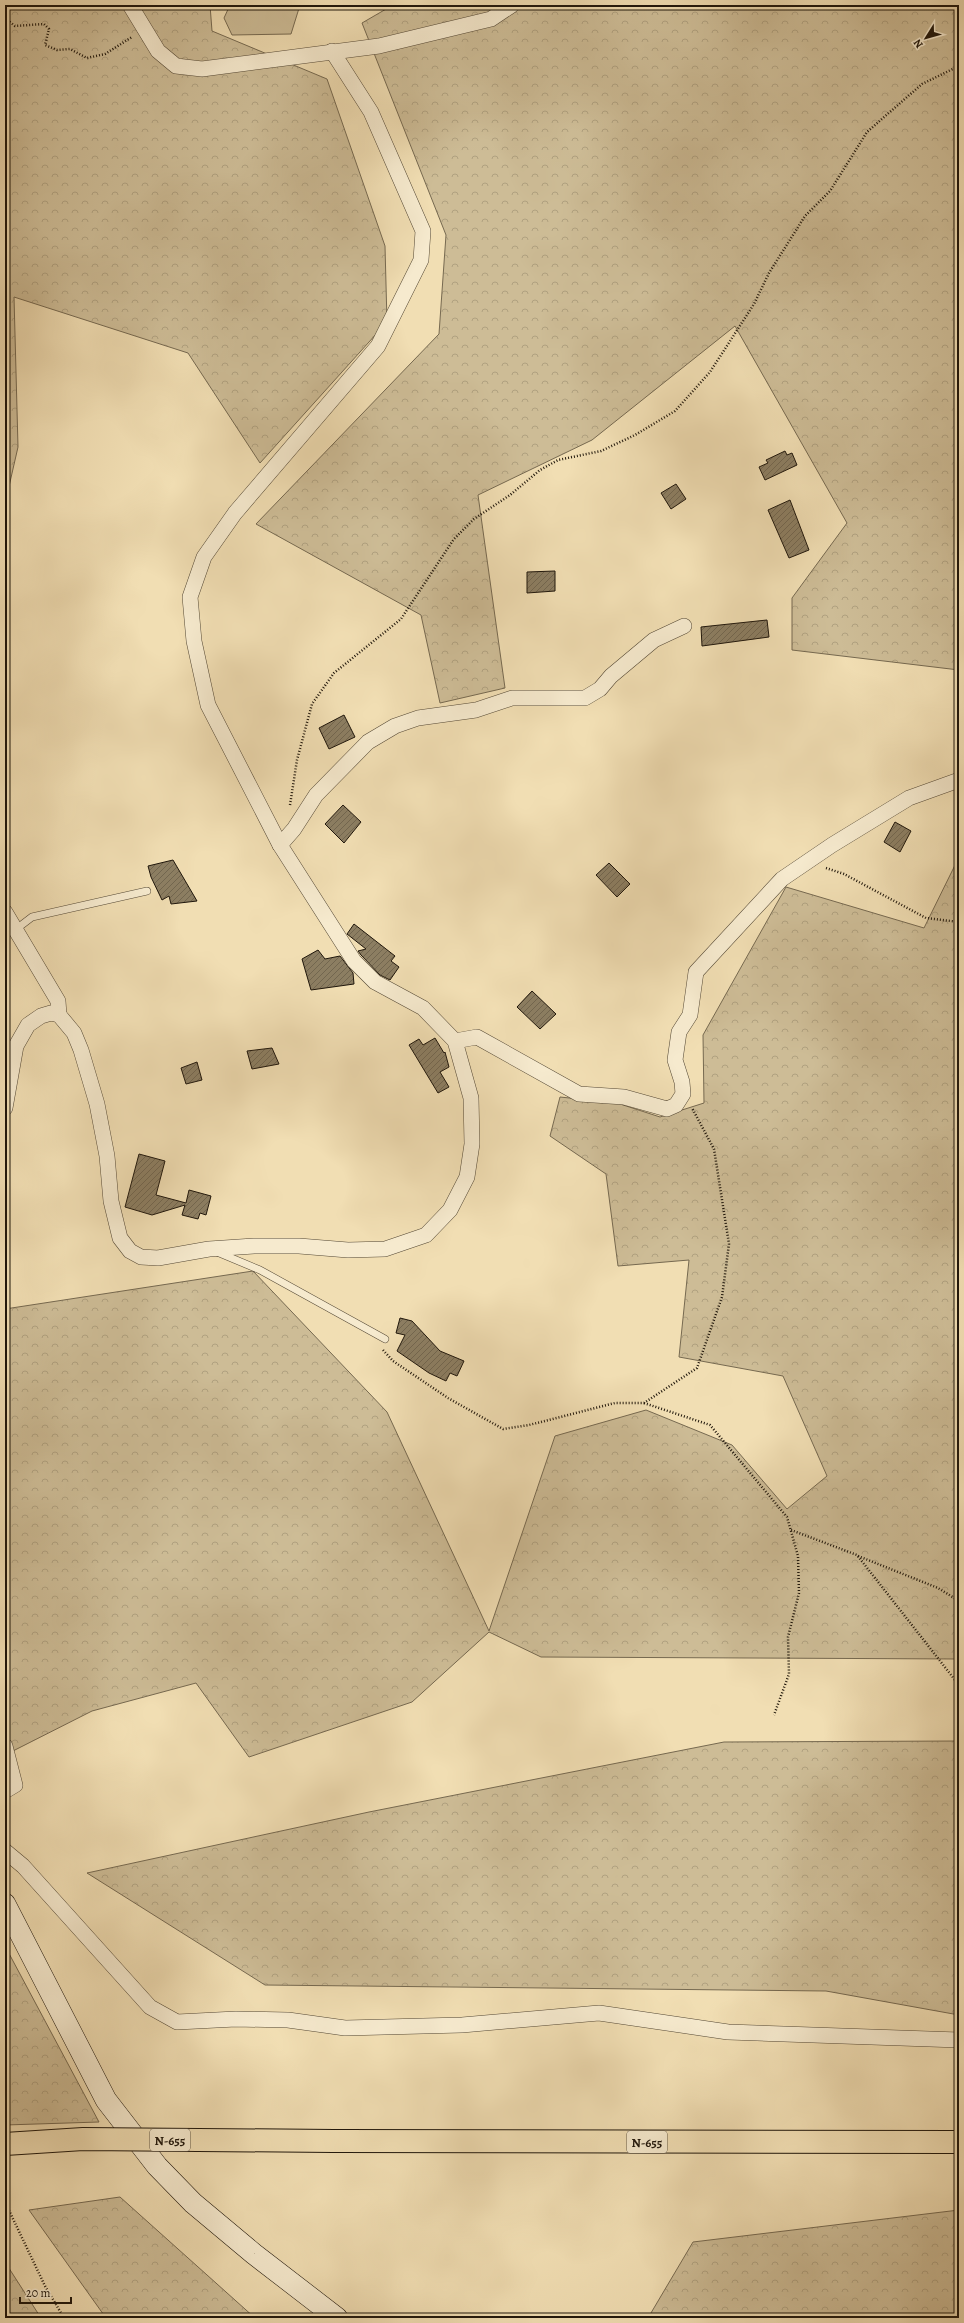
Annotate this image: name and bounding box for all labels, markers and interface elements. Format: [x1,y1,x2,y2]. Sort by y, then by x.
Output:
north arrow [906,18,946,58]
text: N [910,36,927,51]
road number: N-655 [150,2129,190,2151]
road number: N-655 [627,2131,667,2153]
scale bar [20,2279,71,2305]
text: 20 m [26,2285,50,2301]

